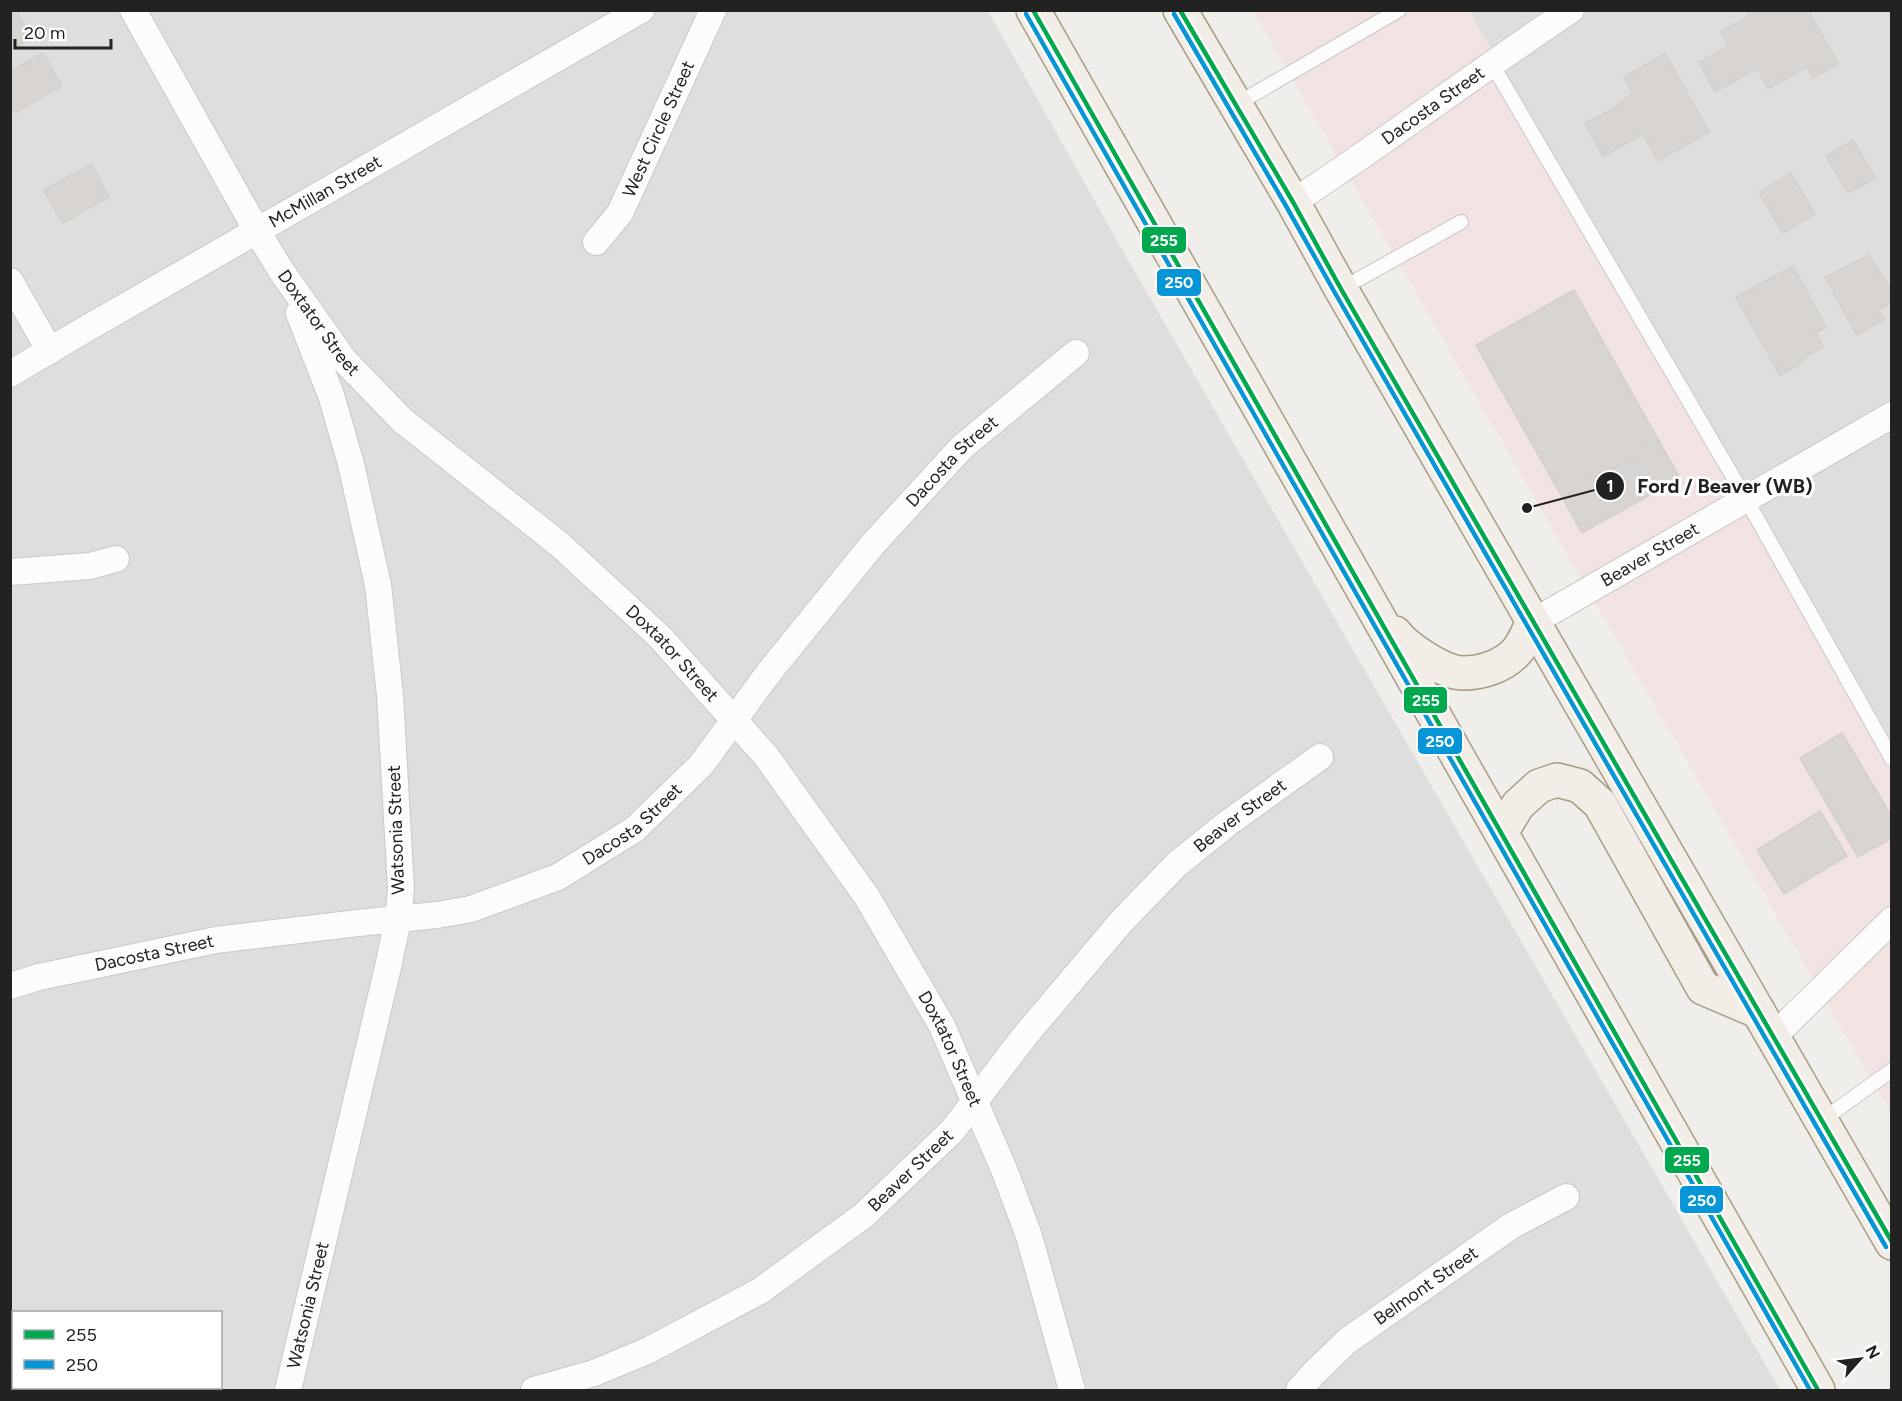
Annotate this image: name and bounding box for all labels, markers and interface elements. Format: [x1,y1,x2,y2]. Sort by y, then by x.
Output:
scale bar [15,12,111,50]
text: 20 m [24,22,65,44]
street label: West Circle Street [618,57,699,201]
street label: Dacosta Street [1377,62,1489,150]
street label: McMillan Street [265,150,385,233]
line badge: 255 [1141,226,1187,254]
text: 255 [1150,231,1178,250]
street label: Doxtator Street [273,266,364,380]
line badge: 250 [1156,268,1202,297]
text: 250 [1165,273,1193,292]
street label: Dacosta Street [901,411,1003,512]
callout: Ford / Beaver (WB) [1595,467,1824,505]
text: Ford / Beaver (WB) [1637,474,1813,498]
text: 1 [1606,475,1614,497]
street label: Beaver Street [1597,518,1703,592]
street label: Doxtator Street [621,600,723,706]
line badge: 255 [1403,686,1448,714]
text: 255 [1412,691,1440,710]
line badge: 250 [1417,727,1463,755]
text: 250 [1426,732,1454,751]
street label: Watsonia Street [383,765,409,895]
street label: Beaver Street [1189,774,1291,857]
street label: Dacosta Street [578,779,687,870]
street label: Dacosta Street [93,930,216,976]
street label: Doxtator Street [913,987,987,1110]
street label: Beaver Street [863,1124,958,1216]
line badge: 255 [1664,1146,1710,1174]
text: 255 [1673,1151,1701,1170]
line badge: 250 [1679,1185,1724,1214]
text: 250 [1688,1191,1716,1210]
street label: Watsonia Street [282,1240,334,1371]
street label: Belmont Street [1370,1241,1482,1330]
legend [12,1311,222,1389]
text: 255 [66,1324,97,1346]
north arrow [1830,1329,1890,1389]
text: N [1862,1342,1884,1362]
text: 250 [66,1354,98,1376]

